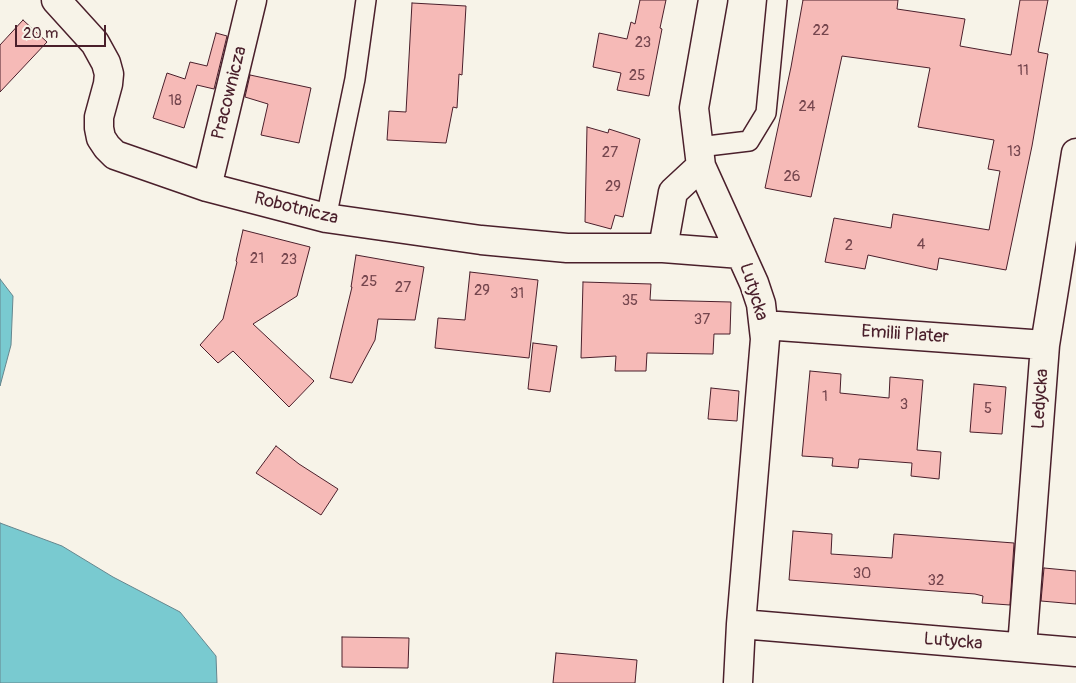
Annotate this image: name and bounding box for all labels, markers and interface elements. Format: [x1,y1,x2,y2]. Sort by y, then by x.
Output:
scale bar [18,15,109,47]
house number: 22 [813,22,829,40]
text: 20 m [23,24,58,43]
house number: 23 [635,34,651,52]
street label: Pracownicza [208,44,252,142]
house number: 11 [1017,62,1029,80]
house number: 25 [629,67,645,85]
house number: 18 [168,92,182,110]
house number: 24 [798,98,816,116]
house number: 13 [1007,143,1021,161]
house number: 27 [602,144,618,162]
house number: 26 [783,168,801,186]
house number: 29 [605,178,621,196]
street label: Robotnicza [252,188,340,230]
house number: 4 [917,236,925,254]
house number: 2 [845,237,853,255]
house number: 21 [250,250,264,268]
house number: 23 [281,251,297,269]
street label: Lutycka [734,261,772,323]
house number: 25 [361,273,377,291]
house number: 27 [395,279,411,297]
house number: 29 [474,282,490,300]
house number: 31 [510,285,524,303]
house number: 35 [622,292,638,310]
house number: 37 [694,311,710,329]
street label: Emilii Plater [860,321,950,349]
street label: Ledycka [1028,368,1054,430]
house number: 1 [822,388,828,406]
house number: 3 [900,396,908,414]
house number: 5 [984,400,992,418]
house number: 30 [853,565,871,583]
house number: 32 [928,572,944,590]
street label: Lutycka [923,629,983,655]

